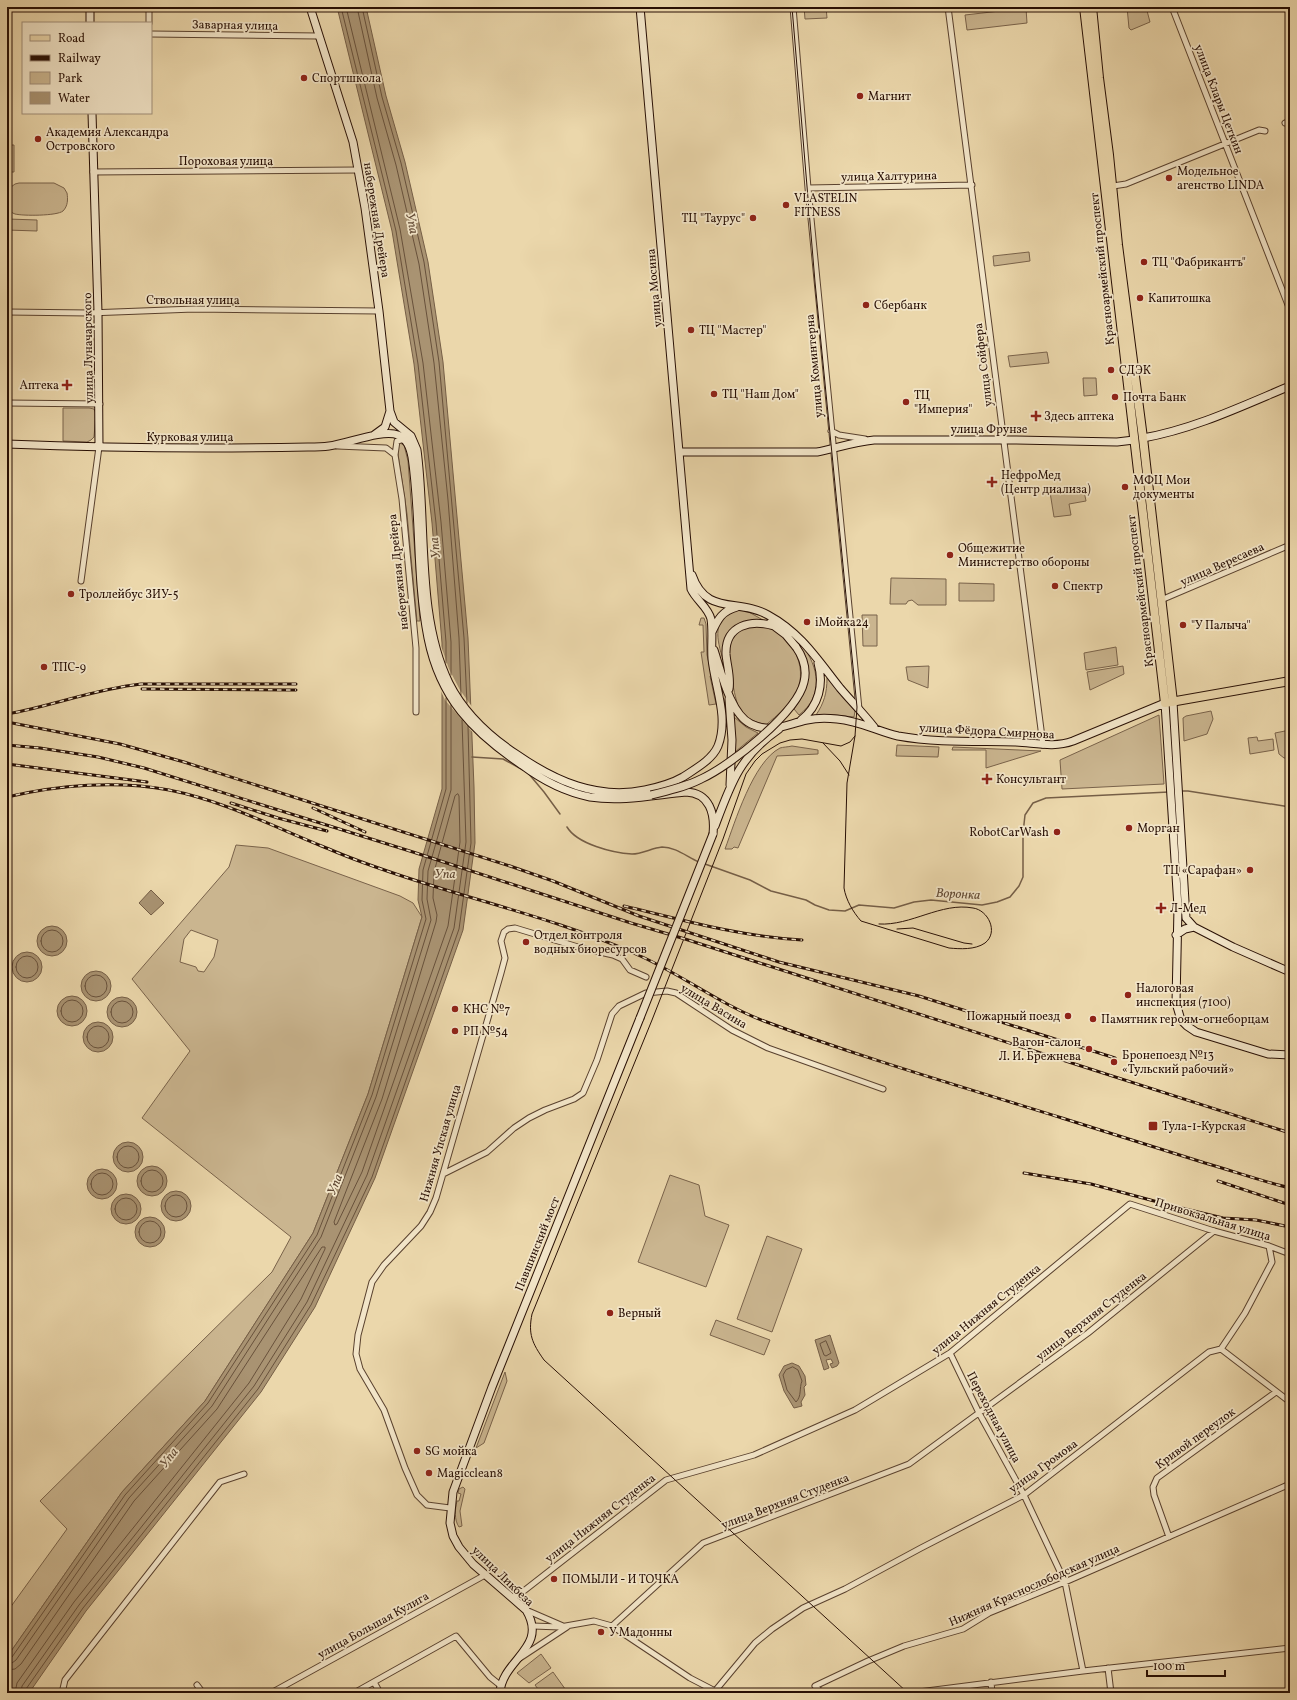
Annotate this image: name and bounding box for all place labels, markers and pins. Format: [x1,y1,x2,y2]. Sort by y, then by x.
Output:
place label: Спортшкола [312,71,381,87]
marker: Спортшкола [299,73,309,83]
place label: Магнит [868,89,911,105]
marker: Магнит [855,91,865,101]
place label: Академия Александра Островского [46,125,169,155]
marker: Академия Александра Островского [33,134,43,144]
place label: Модельное агенство LINDA [1177,164,1265,194]
marker: Модельное агенство LINDA [1164,173,1174,183]
place label: VLASTELIN FITNESS [794,191,857,221]
marker: VLASTELIN FITNESS [781,200,791,210]
place label: ТЦ "Таурус" [682,211,745,227]
marker: ТЦ "Таурус" [748,213,758,223]
place label: ТЦ "Фабрикантъ" [1152,255,1246,271]
marker: ТЦ "Фабрикантъ" [1139,257,1149,267]
place label: Капитошка [1148,291,1211,307]
marker: Капитошка [1135,293,1145,303]
place label: Сбербанк [874,298,927,314]
marker: Сбербанк [861,300,871,310]
place label: ТЦ "Мастер" [699,323,766,339]
marker: ТЦ "Мастер" [686,325,696,335]
place label: СДЭК [1119,363,1151,379]
marker: СДЭК [1106,365,1116,375]
place label: Аптека [20,378,59,394]
marker: Аптека [62,380,72,390]
place label: ТЦ "Наш Дом" [722,387,799,403]
place label: ТЦ "Империя" [914,388,972,418]
marker: ТЦ "Наш Дом" [709,389,719,399]
place label: Почта Банк [1123,390,1187,406]
marker: Почта Банк [1110,392,1120,402]
marker: ТЦ "Империя" [901,397,911,407]
place label: Здесь аптека [1044,409,1114,425]
marker: Здесь аптека [1031,411,1041,421]
place label: НефроМед (Центр диализа) [1001,468,1091,498]
place label: МФЦ Мои документы [1133,473,1195,503]
marker: НефроМед (Центр диализа) [986,476,998,488]
marker: МФЦ Мои документы [1120,482,1130,492]
place label: Общежитие Министерство обороны [958,541,1090,571]
marker: Общежитие Министерство обороны [945,550,955,560]
place label: Спектр [1063,579,1103,595]
marker: Спектр [1050,581,1060,591]
place label: Троллейбус ЗИУ-5 [79,587,179,603]
marker: Троллейбус ЗИУ-5 [66,589,76,599]
place label: iМойка24 [815,615,869,631]
marker: iМойка24 [802,617,812,627]
place label: "У Палыча" [1191,618,1251,634]
marker: "У Палыча" [1178,620,1188,630]
place label: ТПС-9 [52,660,86,676]
marker: ТПС-9 [39,662,49,672]
place label: Консультант [996,772,1066,788]
marker: Консультант [981,773,993,785]
place label: Морган [1137,821,1180,837]
marker: Морган [1124,823,1134,833]
place label: RobotCarWash [969,825,1049,841]
marker: RobotCarWash [1052,827,1062,837]
place label: ТЦ «Сарафан» [1163,863,1242,879]
marker: ТЦ «Сарафан» [1245,865,1255,875]
place label: Л-Мед [1170,901,1206,917]
marker: Л-Мед [1155,902,1167,914]
place label: Отдел контроля водных биоресурсов [534,928,647,958]
marker: Отдел контроля водных биоресурсов [521,937,531,947]
place label: Налоговая инспекция (7100) [1136,981,1231,1011]
marker: Налоговая инспекция (7100) [1123,990,1133,1000]
place label: КНС №7 [463,1002,510,1018]
marker: КНС №7 [450,1004,460,1014]
place label: Пожарный поезд [966,1009,1060,1025]
marker: Пожарный поезд [1063,1011,1073,1021]
place label: Памятник героям-огнеборцам [1101,1012,1269,1028]
marker: Памятник героям-огнеборцам [1088,1014,1098,1024]
place label: РП №54 [463,1024,508,1040]
marker: РП №54 [450,1026,460,1036]
place label: Вагон-салон Л. И. Брежнева [999,1035,1081,1065]
marker: Вагон-салон Л. И. Брежнева [1084,1044,1094,1054]
place label: Бронепоезд №13 «Тульский рабочий» [1122,1048,1234,1078]
marker: Бронепоезд №13 «Тульский рабочий» [1109,1057,1119,1067]
place label: Тула-1-Курская [1162,1119,1246,1135]
marker: Тула-1-Курская [1147,1120,1159,1132]
place label: Верный [618,1306,661,1322]
marker: Верный [605,1308,615,1318]
place label: SG мойка [425,1444,477,1460]
marker: SG мойка [412,1446,422,1456]
place label: Magicclean8 [437,1466,503,1482]
marker: Magicclean8 [424,1468,434,1478]
place label: ПОМЫЛИ - И ТОЧКА [562,1572,680,1588]
marker: ПОМЫЛИ - И ТОЧКА [549,1574,559,1584]
place label: У Мадонны [609,1625,673,1641]
marker: У Мадонны [596,1627,606,1637]

